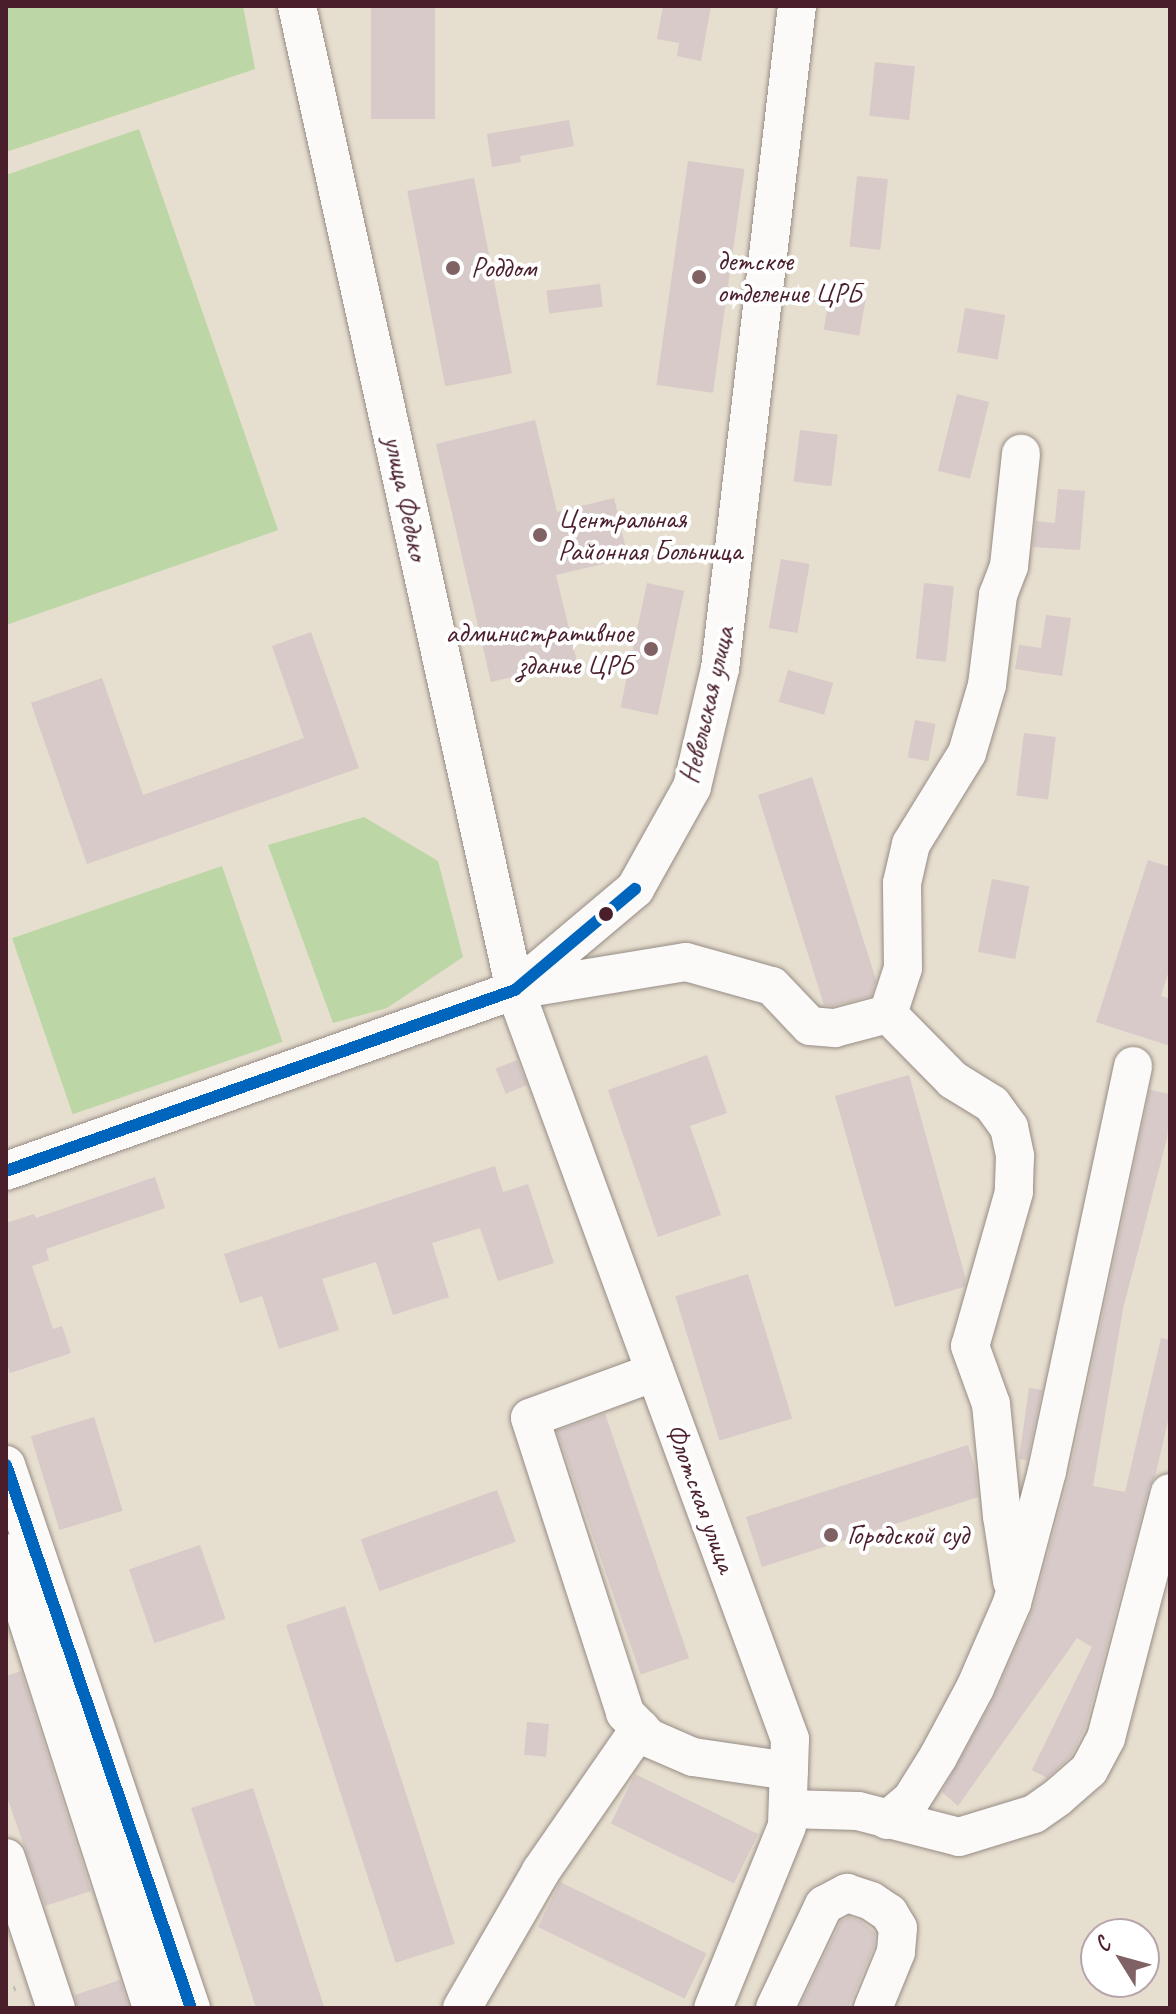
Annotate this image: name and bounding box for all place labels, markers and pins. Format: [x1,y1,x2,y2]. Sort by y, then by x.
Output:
place label: детское отделение ЦРБ [717,244,861,310]
place label: Роддом [471,251,536,285]
marker: Роддом [442,257,464,279]
marker: детское отделение ЦРБ [688,266,710,288]
place label: Центральная Районная Больница [558,502,742,568]
marker: Центральная Районная Больница [529,524,551,546]
place label: административное здание ЦРБ [445,616,633,682]
marker: административное здание ЦРБ [640,638,662,660]
unlabelled marker [598,906,614,922]
place label: Городской суд [847,1518,968,1552]
marker: Городской суд [822,1526,840,1544]

